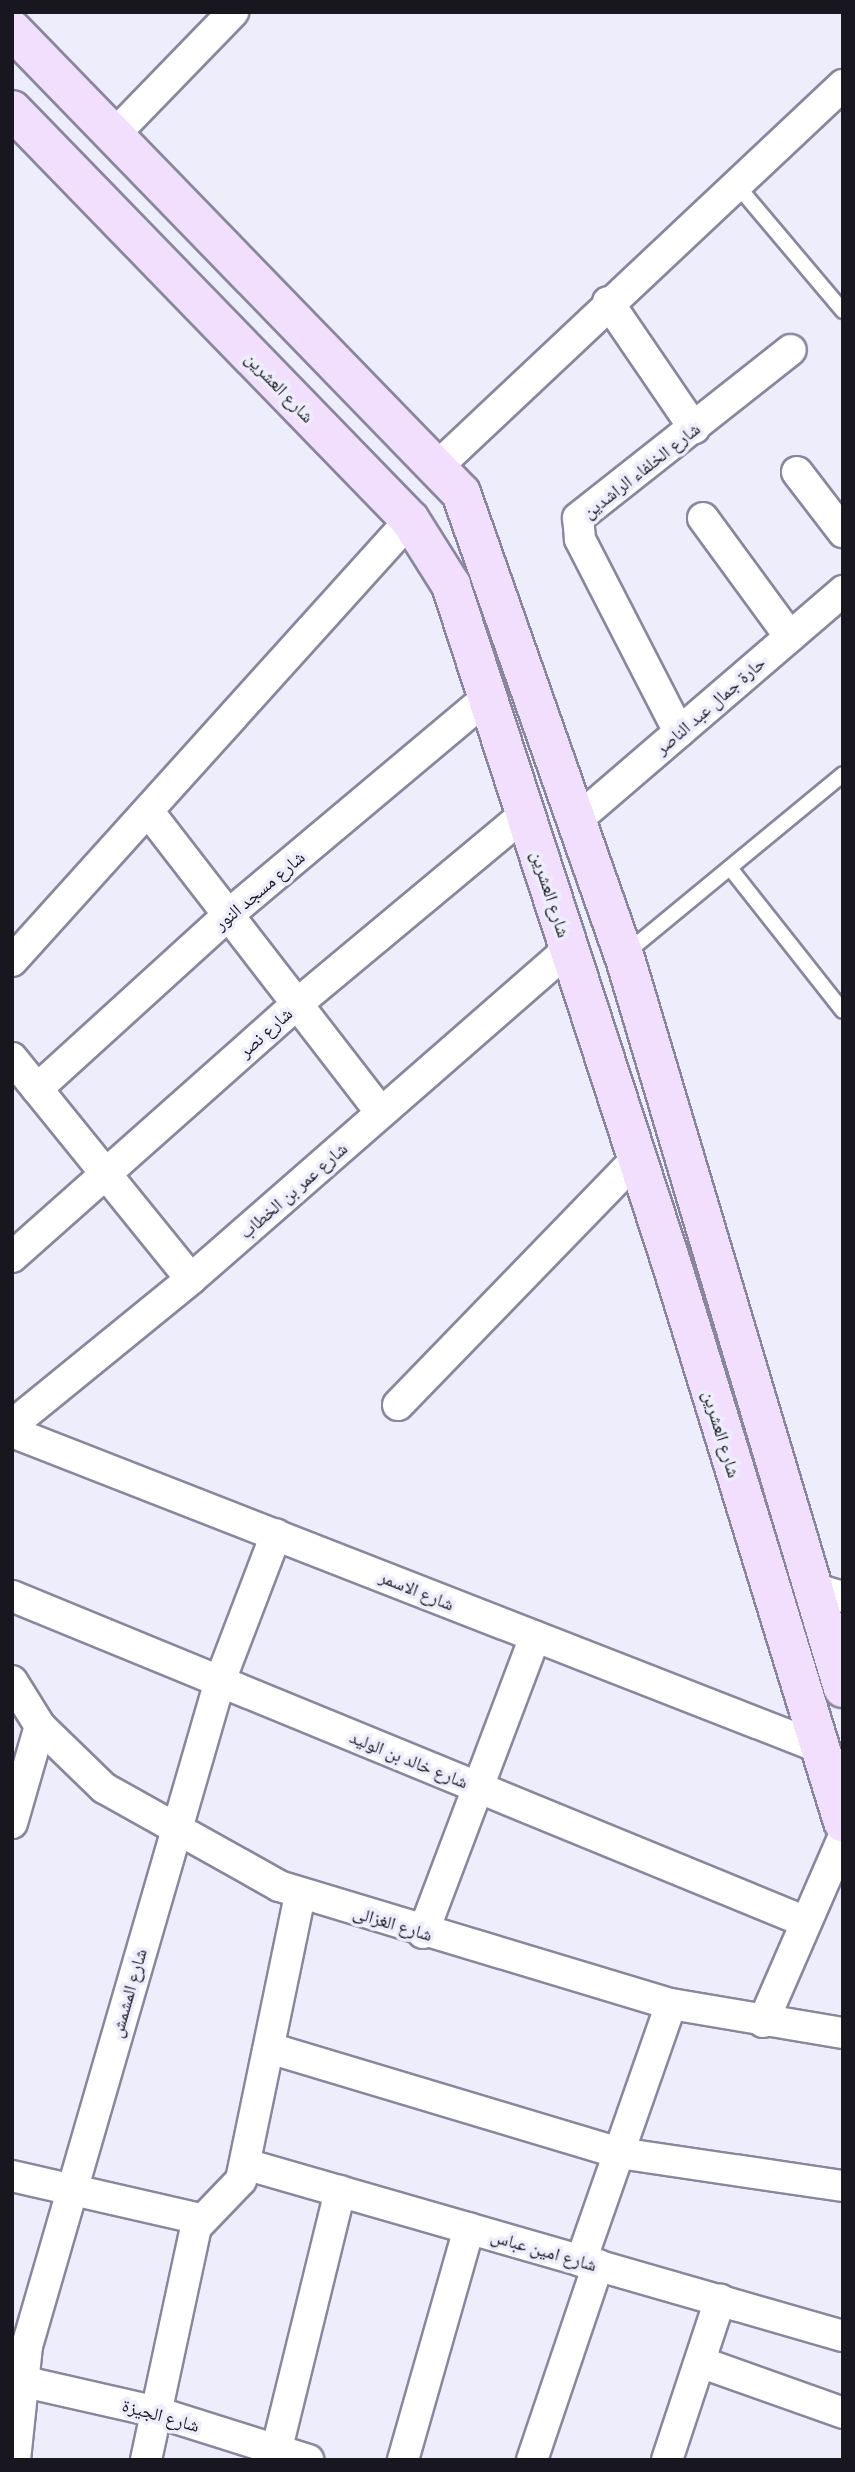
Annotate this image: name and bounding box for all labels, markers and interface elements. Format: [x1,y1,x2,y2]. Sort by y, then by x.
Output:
street label: شارع العشرين [241,347,319,427]
street label: شارع الخلفاء الراشدين [578,417,704,523]
street label: حارة جمال عبد الناصر [650,651,770,759]
street label: شارع مسجد النور [209,846,309,934]
street label: شارع العشرين [527,848,575,940]
street label: شارع نصر [234,1002,296,1062]
street label: شارع عمر بن الخطاب [235,1137,351,1243]
street label: شارع العشرين [699,1388,745,1480]
street label: شارع الاسمر [377,1565,457,1615]
street label: شارع خالد بن الوليد [347,1725,471,1793]
street label: شارع الغزالى [351,1901,435,1945]
street label: شارع المشمش [105,1946,151,2040]
street label: شارع امين عباس [489,2225,599,2275]
street label: شارع الجيزة [120,2394,202,2436]

